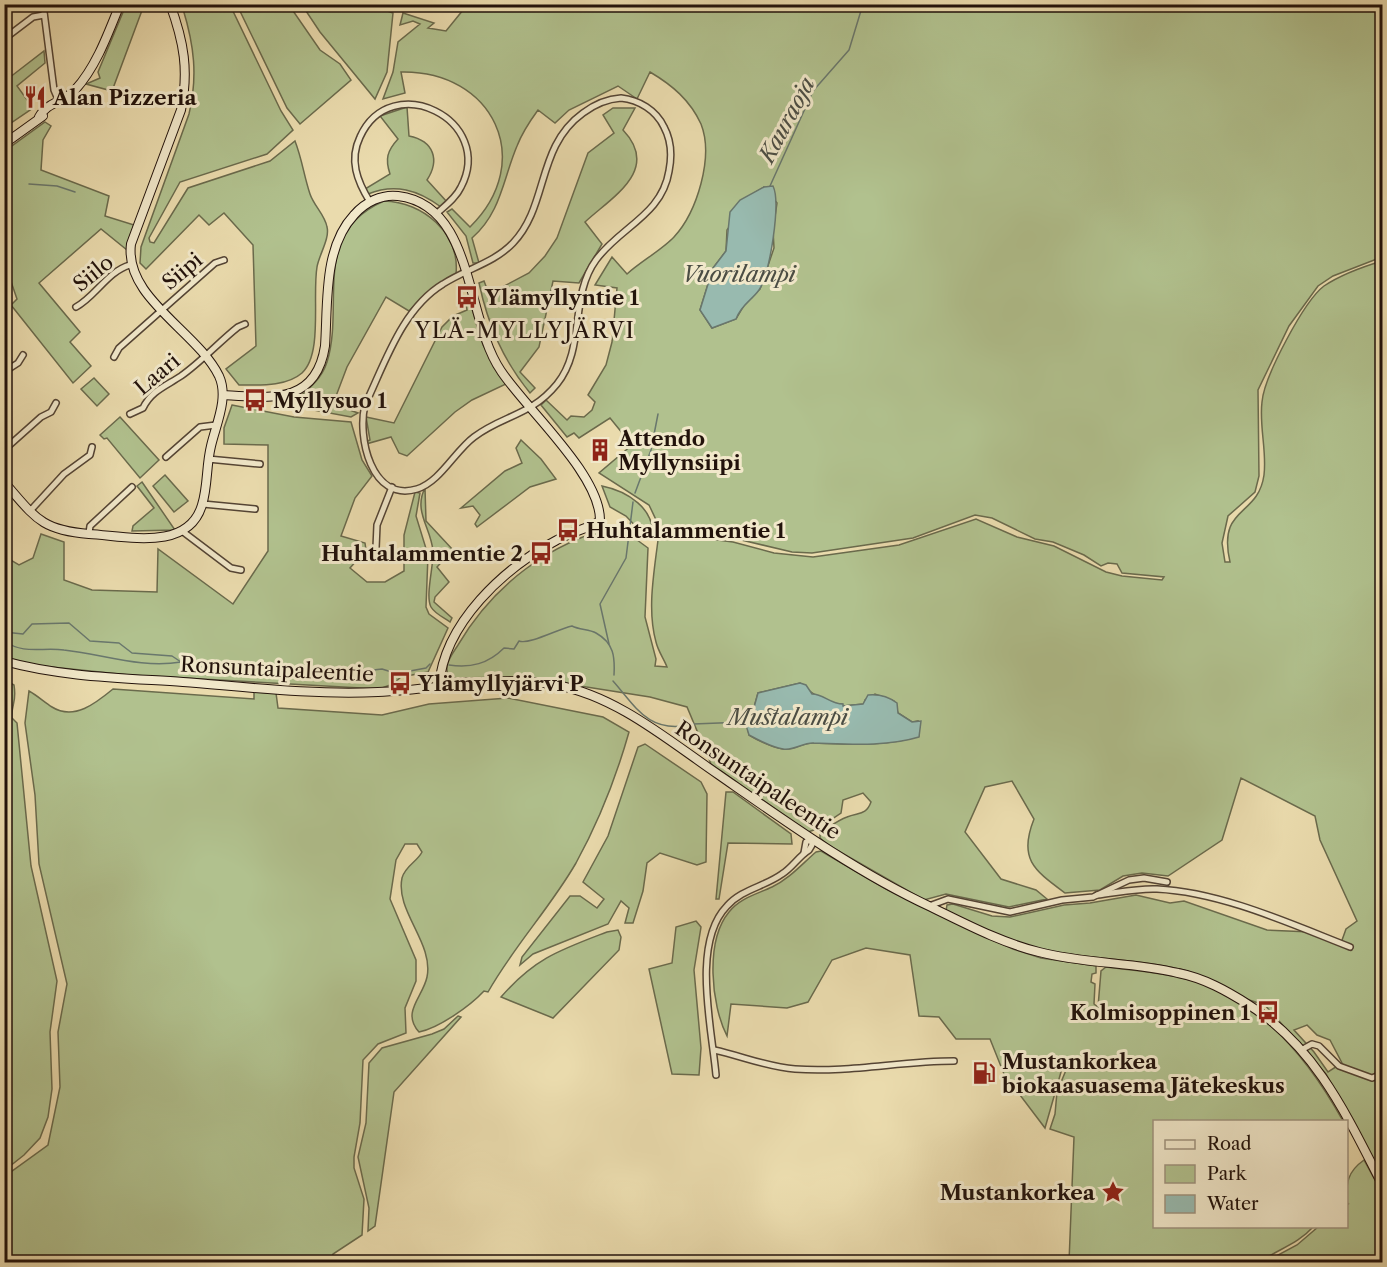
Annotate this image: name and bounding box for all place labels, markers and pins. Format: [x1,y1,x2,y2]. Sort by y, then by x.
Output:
restaurant icon: Alan Pizzeria [22,84,48,110]
place label: Alan Pizzeria [52,85,197,110]
bus stop icon: Ylämyllyntie 1 [454,284,480,310]
place label: Ylämyllyntie 1 [484,285,639,310]
bus stop icon: Myllysuo 1 [242,387,268,413]
place label: Myllysuo 1 [273,388,387,413]
place label: Attendo Myllynsiipi [617,426,741,475]
building icon: Attendo Myllynsiipi [587,437,613,463]
bus stop icon: Huhtalammentie 1 [555,517,581,543]
place label: Huhtalammentie 1 [586,518,786,543]
bus stop icon: Huhtalammentie 2 [528,540,554,566]
place label: Huhtalammentie 2 [321,541,523,566]
bus stop icon: Ylämyllyjärvi P [387,670,413,696]
place label: Ylämyllyjärvi P [417,671,584,696]
bus stop icon: Kolmisoppinen 1 [1255,999,1281,1025]
place label: Kolmisoppinen 1 [1070,1000,1251,1025]
place label: Mustankorkea biokaasuasema Jätekeskus [1001,1049,1285,1098]
fuel station icon: Mustankorkea biokaasuasema Jätekeskus [971,1060,997,1086]
place icon: Mustankorkea [1100,1179,1126,1205]
place label: Mustankorkea [940,1180,1096,1205]

